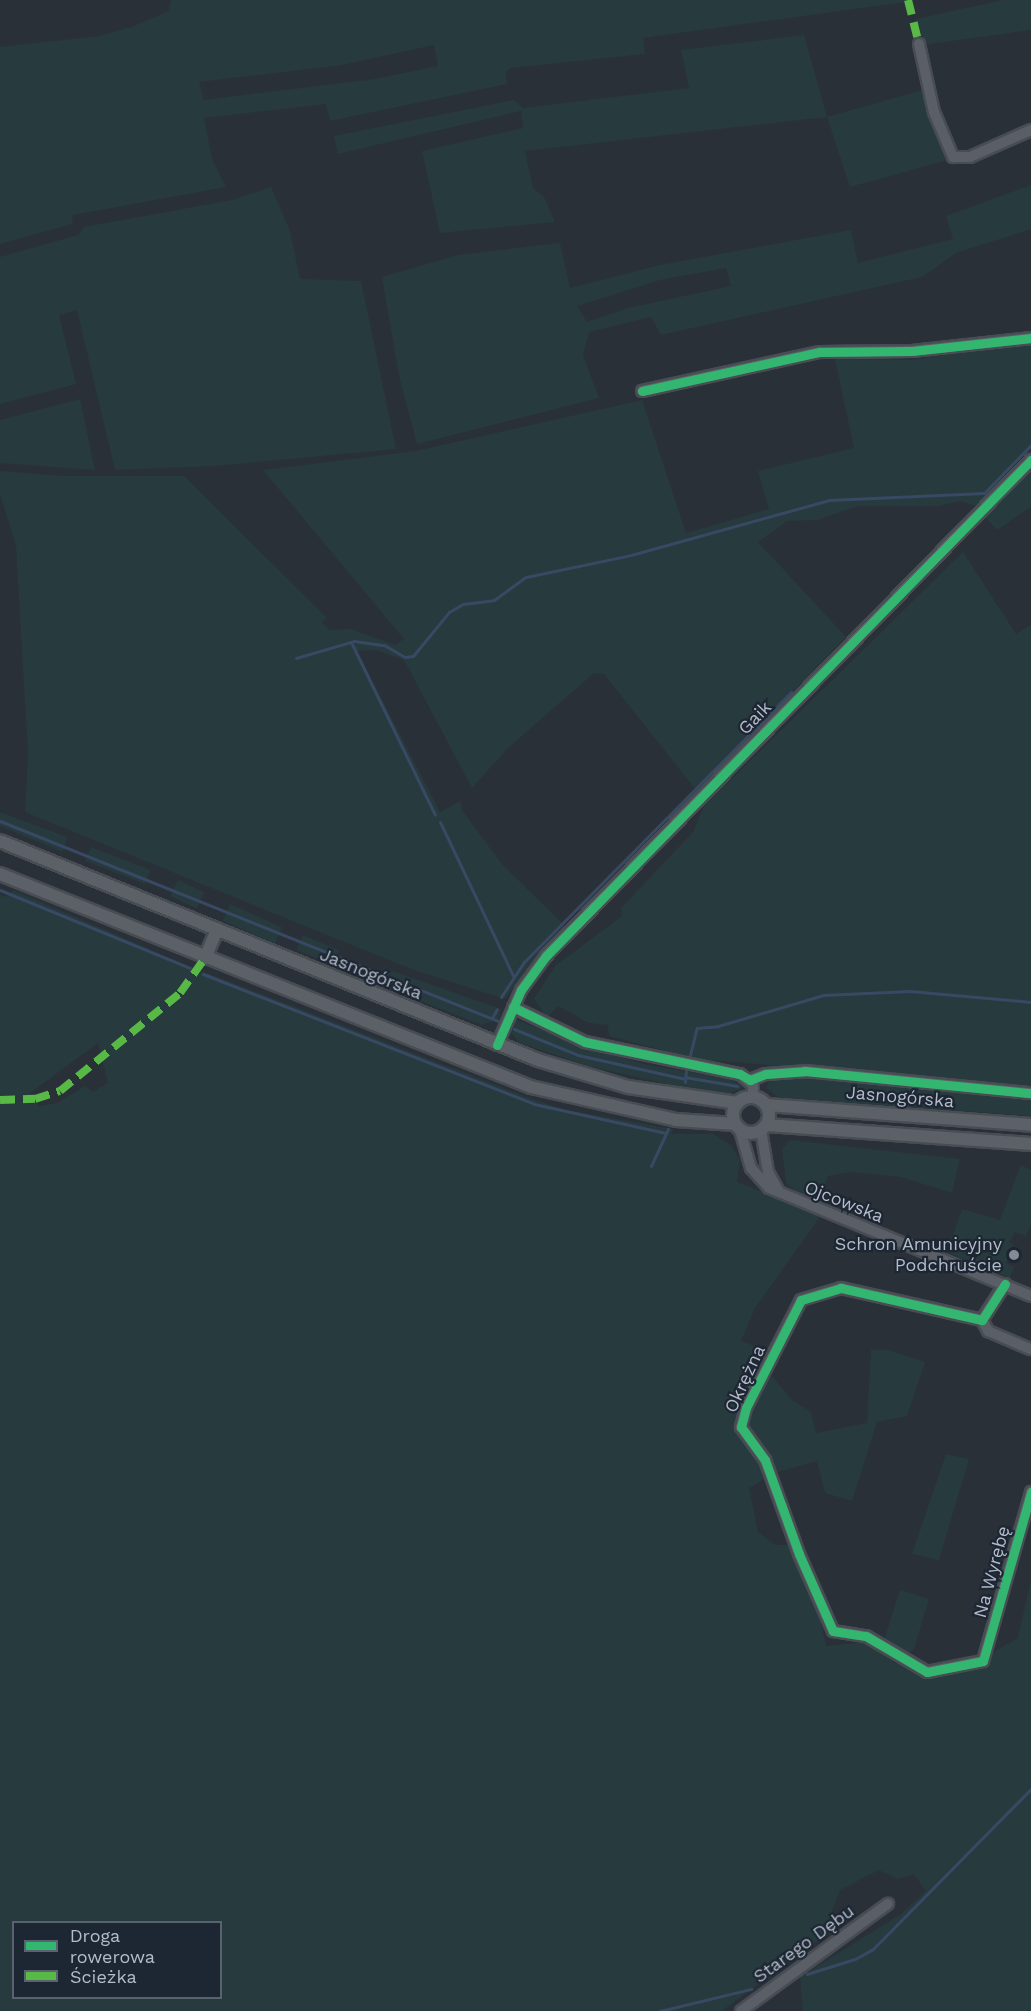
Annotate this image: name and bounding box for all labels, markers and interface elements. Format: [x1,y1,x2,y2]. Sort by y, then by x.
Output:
street label: Gaik [734,697,776,739]
street label: Jasnogórska [317,944,425,1004]
street label: Jasnogórska [845,1082,955,1112]
street label: Ojcowska [801,1176,887,1228]
place label: Schron Amunicyjny Podchruście [834,1234,1002,1276]
marker: Schron Amunicyjny Podchruście [1007,1248,1021,1262]
street label: Okrężna [720,1342,770,1416]
street label: Na Wyrębę [969,1523,1015,1621]
street label: Starego Dębu [750,1900,858,1988]
legend [12,1921,222,1999]
text: Droga rowerowa [70,1925,155,1967]
text: Ścieżka [70,1966,137,1987]

